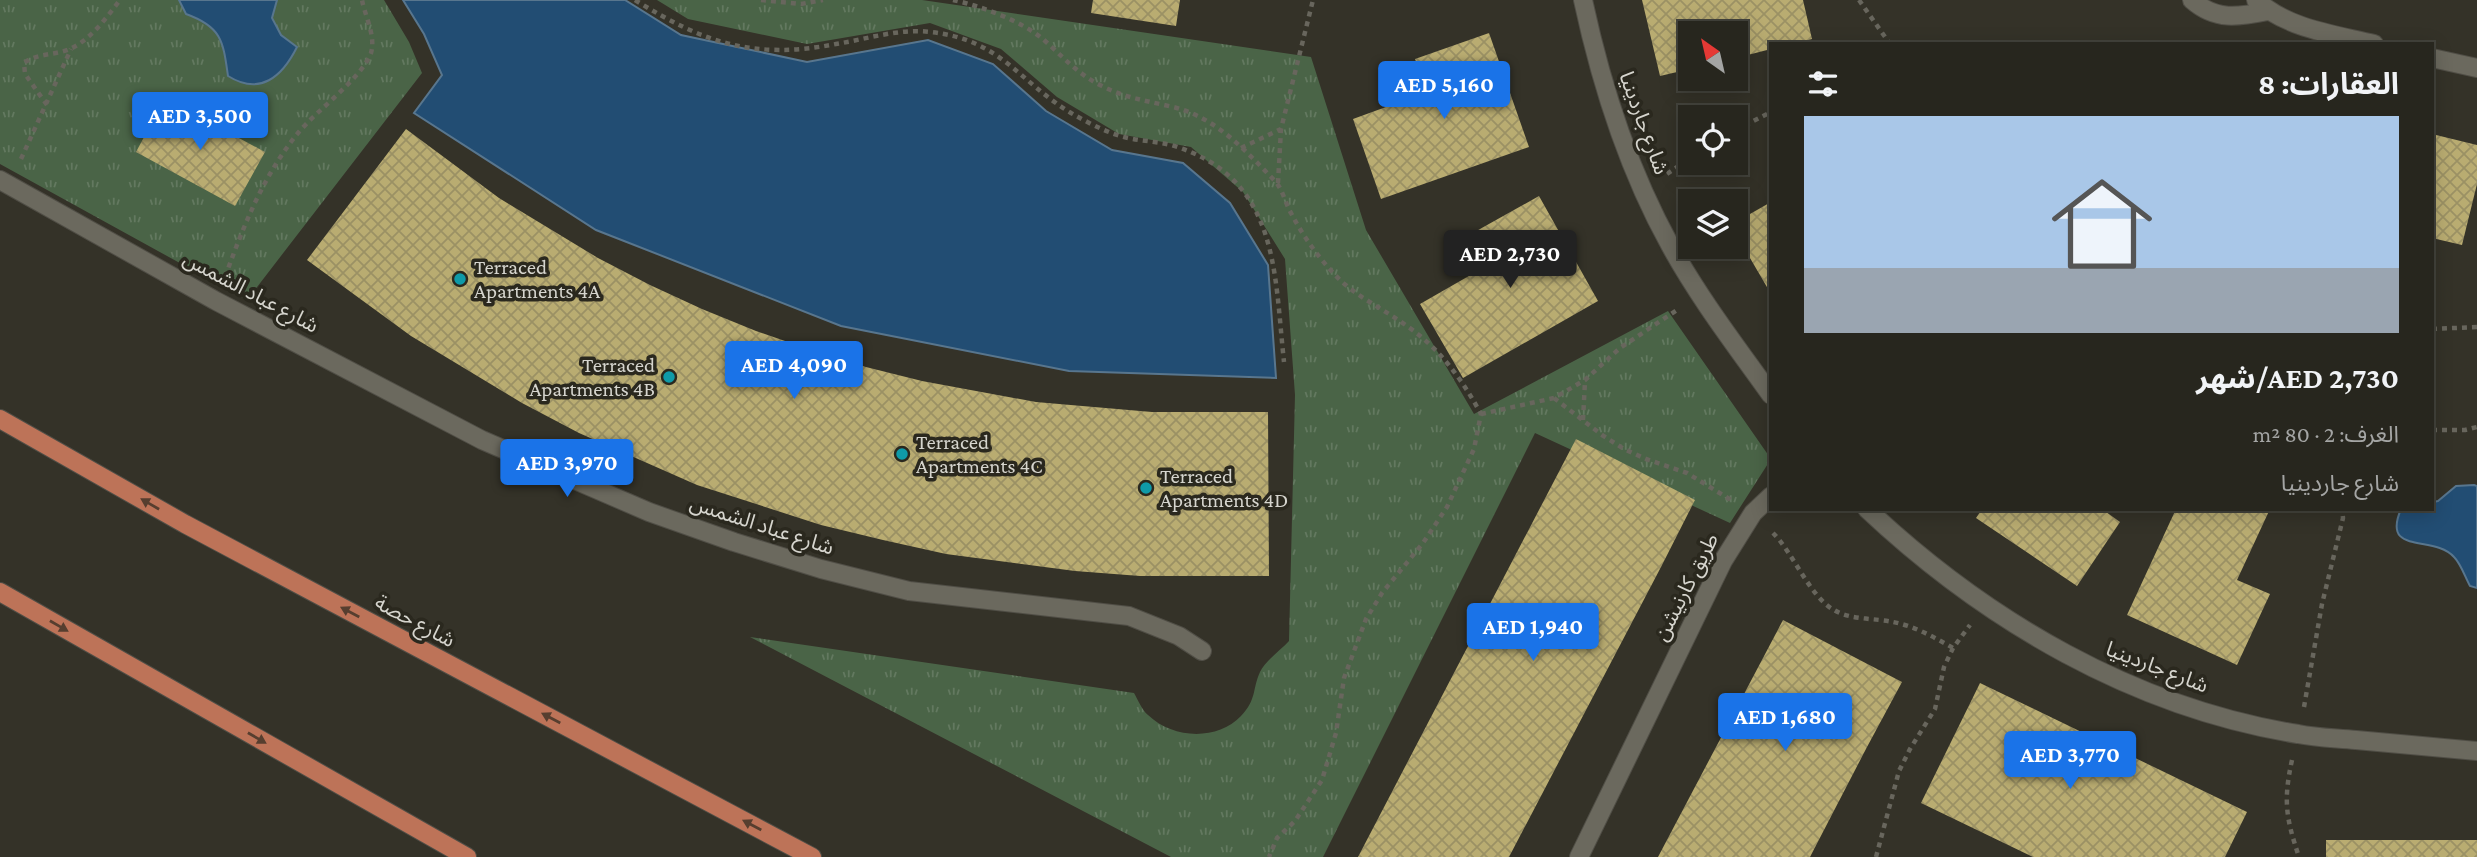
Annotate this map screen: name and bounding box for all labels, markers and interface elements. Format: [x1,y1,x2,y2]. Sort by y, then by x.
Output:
north arrow [1678,21,1748,91]
map controls [1678,21,1748,259]
pin: AED 5,160 [1364,61,1524,121]
icon: filters [1804,65,1842,103]
text: العقارات: 8 [2258,67,2399,100]
street label: شارع جاردينيا [1611,68,1674,179]
text: AED 5,160 [1394,71,1494,97]
pin: AED 3,500 [120,92,280,152]
text: AED 3,500 [148,102,252,128]
button: locate [1678,105,1748,175]
icon: home [2039,161,2165,287]
button: layers [1678,189,1748,259]
pin: AED 2,730 [1430,230,1590,290]
text: AED 2,730 [1460,240,1560,266]
street label: شارع عباد الشمس [178,246,323,340]
place label: Terraced Apartments 4A [474,255,600,303]
marker: Terraced Apartments 4A [452,271,468,287]
pin: AED 4,090 [714,342,874,401]
text: AED 4,090 [741,351,847,377]
place label: Terraced Apartments 4B [529,353,655,401]
text: AED 2,730/شهر [2196,361,2399,394]
marker: Terraced Apartments 4B [661,369,677,385]
text: الغرف: 2 · 80 m² [2253,421,2399,447]
place label: Terraced Apartments 4C [916,430,1043,478]
pin: AED 3,970 [487,440,647,499]
marker: Terraced Apartments 4C [894,446,910,462]
text: AED 3,970 [516,449,618,475]
place label: Terraced Apartments 4D [1160,464,1288,512]
text: شارع جاردينيا [2281,470,2399,496]
marker: Terraced Apartments 4D [1138,480,1154,496]
street label: شارع عباد الشمس [686,490,837,562]
one-way arrow [140,498,159,510]
street label: طريق كارنيشن [1649,529,1724,645]
street label: شارع حصة [369,590,459,655]
pin: AED 1,940 [1453,604,1613,663]
one-way arrow [340,606,360,617]
text: AED 1,940 [1483,613,1583,639]
one-way arrow [50,620,69,632]
street label: شارع جاردينيا [2101,636,2212,700]
pin: AED 1,680 [1705,694,1865,753]
text: AED 1,680 [1734,703,1836,729]
one-way arrow [541,713,561,724]
one-way arrow [248,732,267,744]
pin: AED 3,770 [1990,732,2150,791]
text: AED 3,770 [2020,741,2120,767]
one-way arrow [742,819,762,831]

